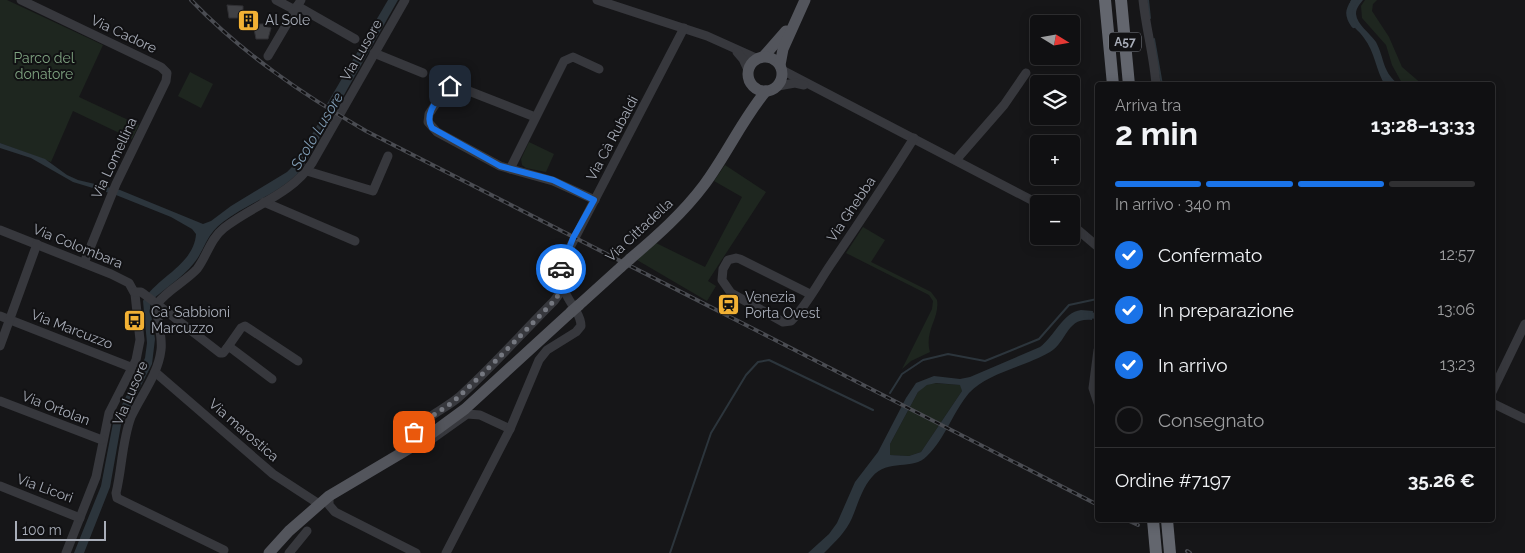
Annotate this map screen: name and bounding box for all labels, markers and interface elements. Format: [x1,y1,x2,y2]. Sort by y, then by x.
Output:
building icon: Al Sole [237,8,261,32]
street label: Via Cadore [88,12,160,56]
place label: Al Sole [265,12,310,28]
north arrow [1030,15,1080,65]
map controls [1030,15,1080,245]
street label: Via Lusore [337,16,385,84]
road number: A57 [1109,32,1141,52]
park label: Parco del donatore [13,50,75,82]
pin [429,65,471,107]
icon: home [436,72,464,100]
button: layers [1030,75,1080,125]
water label: Scolo Lusore [286,89,347,174]
street label: Via Cà Rubaldi [583,93,641,183]
text: Arriva tra [1115,96,1181,115]
text: 13:28–13:33 [1371,114,1475,136]
street label: Via Lomellina [88,115,140,201]
text: 2 min [1115,115,1198,152]
button: + [1030,135,1080,185]
street label: Via Ghebba [823,173,879,245]
street label: Via Cittadella [602,195,676,265]
button: − [1030,195,1080,245]
text: In arrivo · 340 m [1115,195,1231,214]
street label: Via Colombara [31,221,125,271]
icon: check [1115,241,1143,269]
courier [536,244,586,294]
text: Confermato [1158,244,1262,266]
text: 12:57 [1440,245,1475,264]
icon: car [547,255,575,283]
place label: Venezia Porta Ovest [745,289,820,321]
station icon: Venezia Porta Ovest [717,293,741,317]
icon: check [1115,296,1143,324]
text: In preparazione [1158,299,1294,321]
text: 13:06 [1437,300,1475,319]
place label: Ca' Sabbioni Marcuzzo [151,304,230,336]
street label: Via Marcuzzo [29,306,115,352]
bus stop icon: Ca' Sabbioni Marcuzzo [123,308,147,332]
icon: check [1115,351,1143,379]
text: In arrivo [1158,354,1228,376]
text: 13:23 [1440,355,1475,374]
street label: Via Lusore [109,358,151,428]
street label: Via Ortolan [20,388,92,428]
street label: Via marostica [206,395,282,465]
text: Consegnato [1158,409,1264,431]
pin [393,411,435,453]
icon: bag [400,418,428,446]
text: Ordine #7197 [1115,469,1231,491]
text: 35.26 € [1408,469,1475,491]
street label: Via Licori [15,470,75,506]
scale bar [15,518,106,541]
text: 100 m [22,522,62,538]

